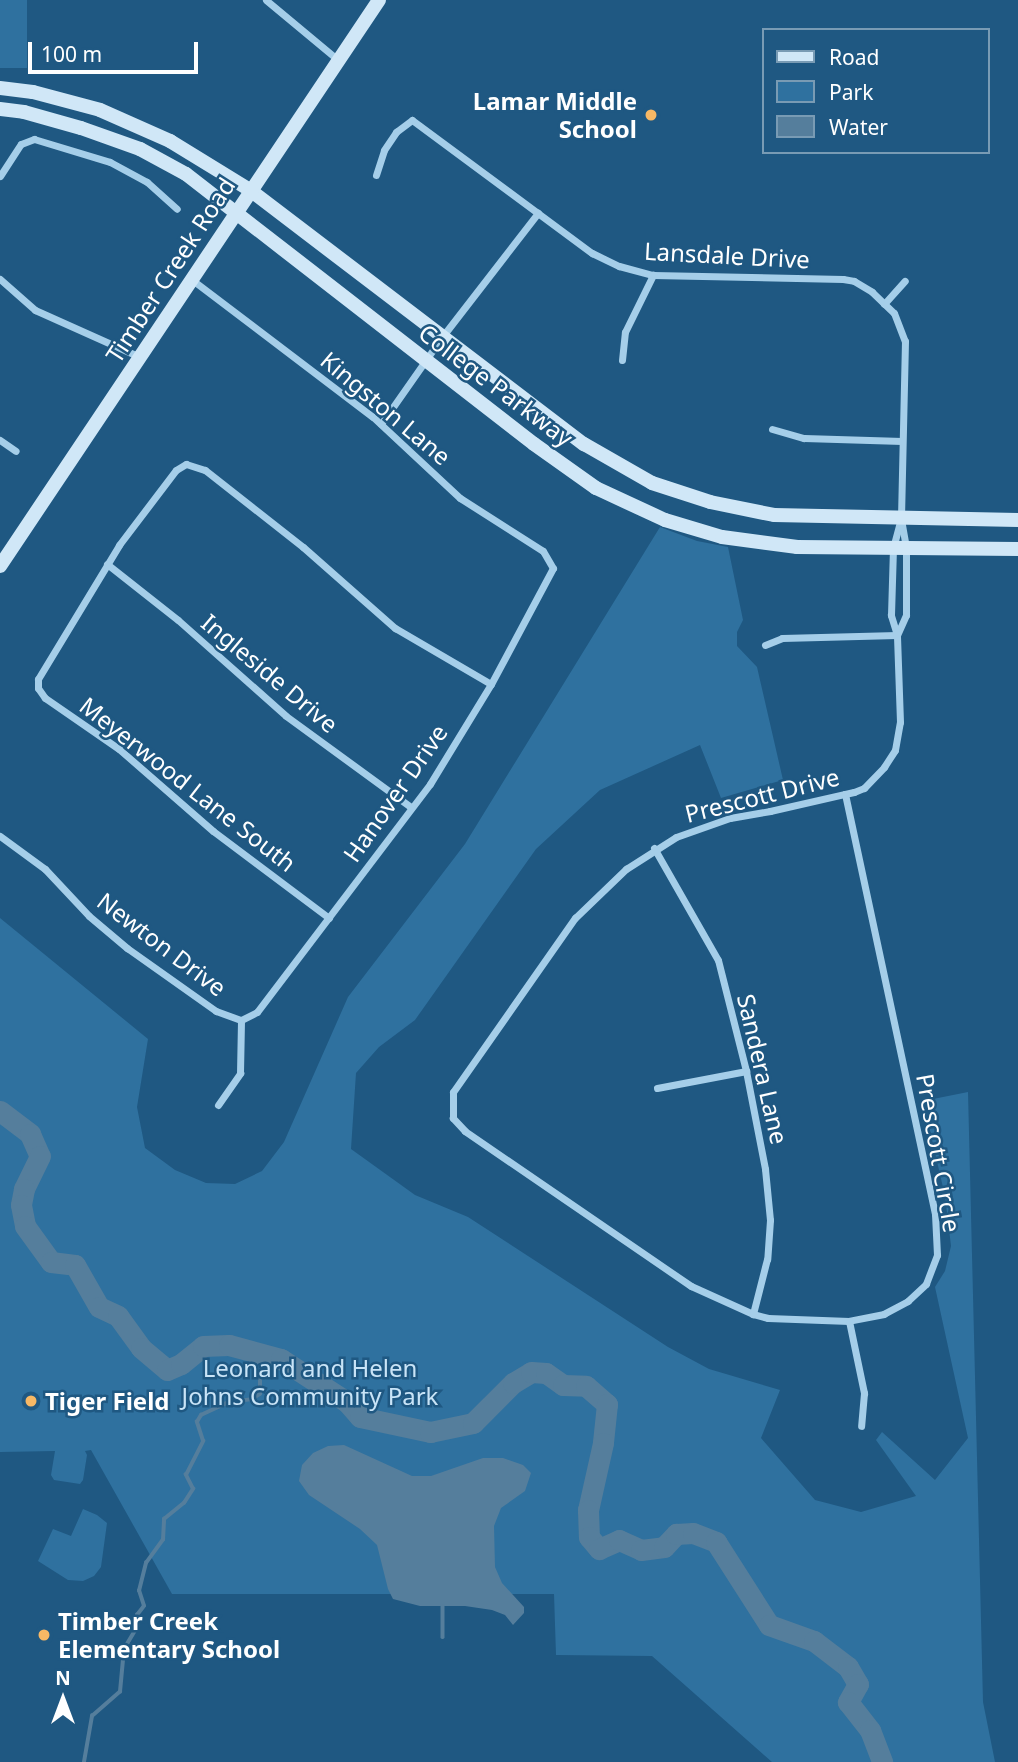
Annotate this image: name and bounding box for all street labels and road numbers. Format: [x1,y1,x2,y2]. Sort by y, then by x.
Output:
street label: Timber Creek Road [99,172,241,368]
street label: Lansdale Drive [643,236,811,274]
street label: College Parkway [413,318,579,452]
street label: Kingston Lane [315,345,457,471]
street label: Ingleside Drive [196,608,344,738]
street label: Meyerwood Lane South [74,691,302,877]
street label: Hanover Drive [337,719,453,867]
street label: Prescott Drive [682,762,842,828]
street label: Newton Drive [92,886,232,1002]
street label: Sandera Lane [732,991,794,1147]
street label: Prescott Circle [911,1071,967,1235]

